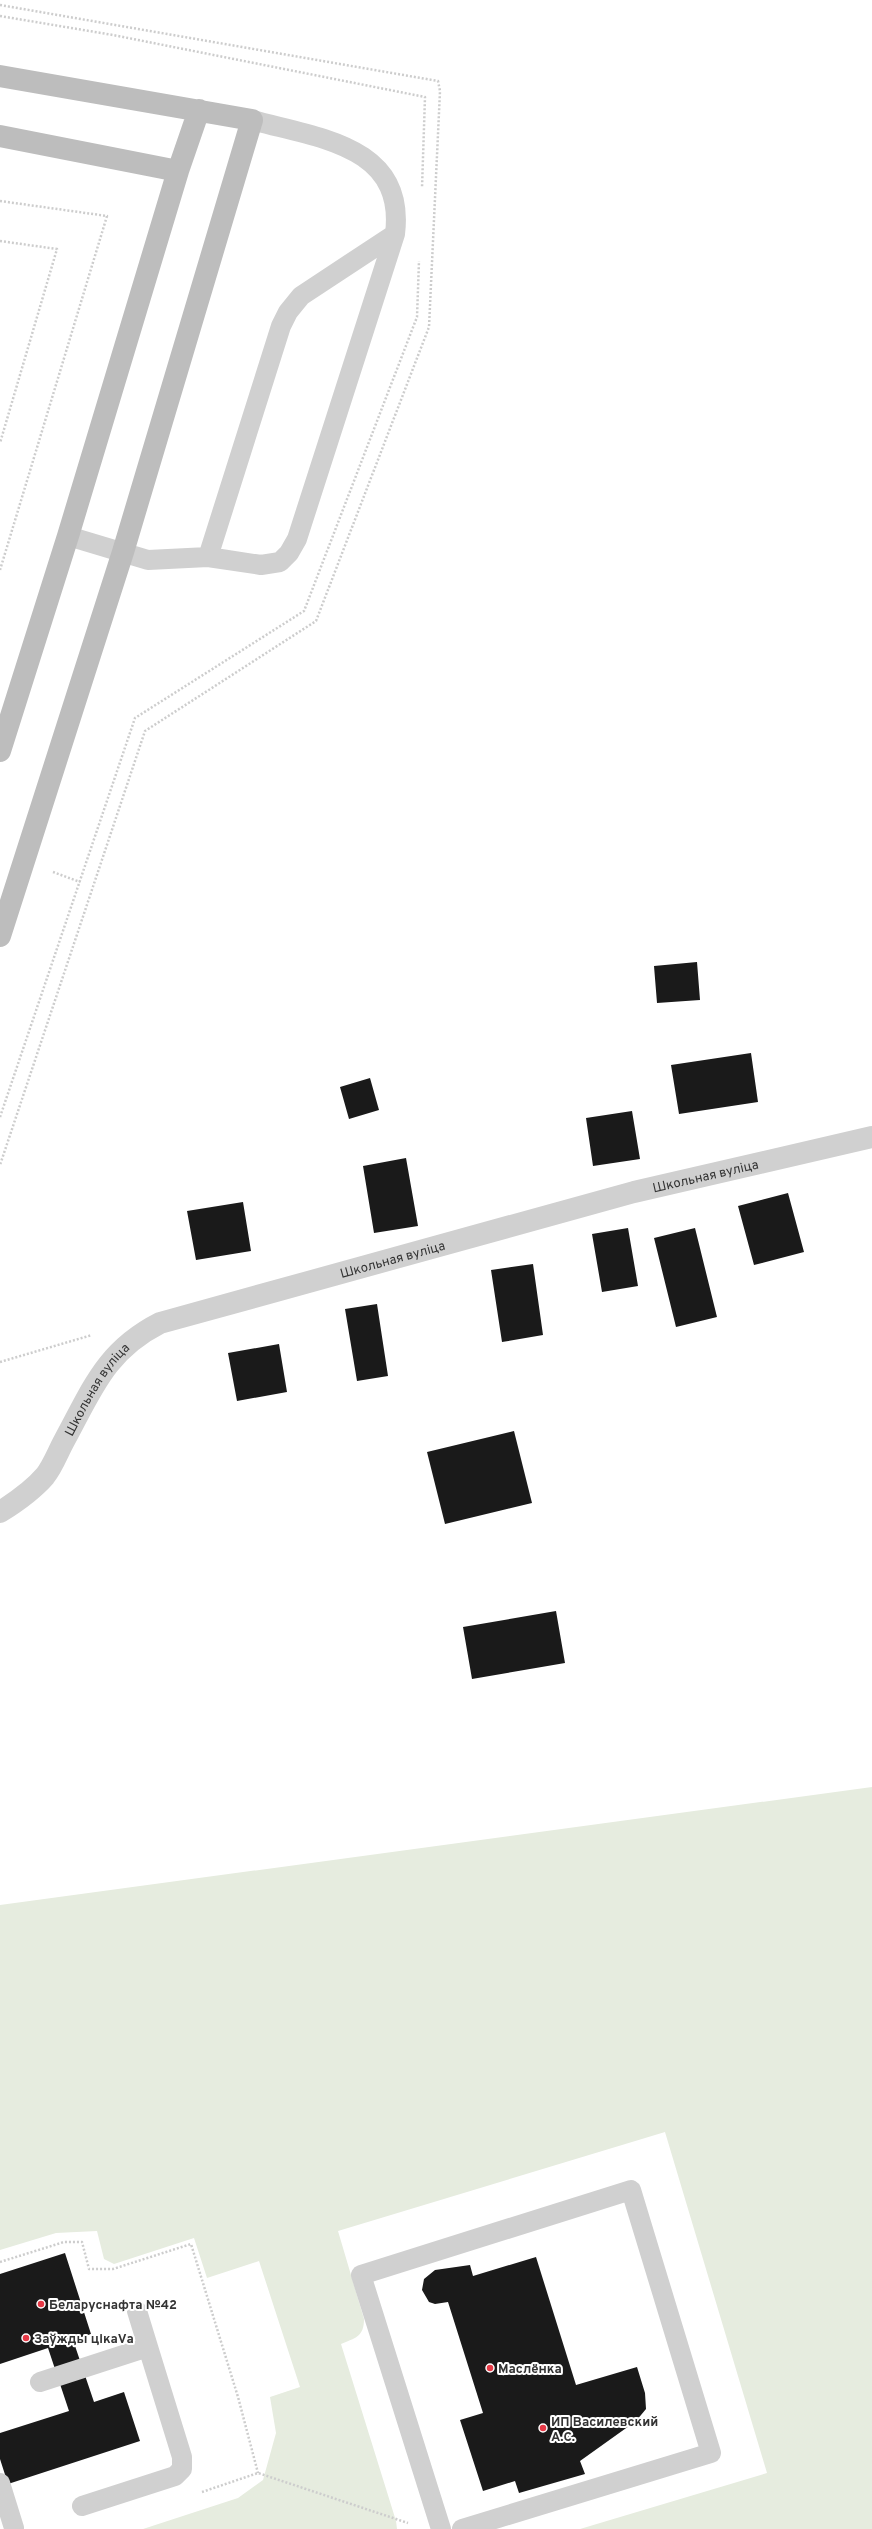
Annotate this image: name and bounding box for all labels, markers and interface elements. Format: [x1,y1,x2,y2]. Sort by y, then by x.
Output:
street label: Школьная вуліца [651,1157,760,1197]
street label: Школьная вуліца [338,1239,447,1283]
street label: Школьная вуліца [62,1341,134,1439]
place label: Беларуснафта №42 [49,2298,177,2314]
marker: Беларуснафта №42 [36,2299,46,2309]
place label: Заўжды цікаVа [34,2332,134,2348]
marker: Заўжды цікаVа [21,2333,31,2343]
place label: Маслёнка [498,2362,562,2378]
marker: Маслёнка [485,2363,495,2373]
place label: ИП Василевский А.С. [551,2415,658,2446]
marker: ИП Василевский А.С. [538,2423,548,2433]

